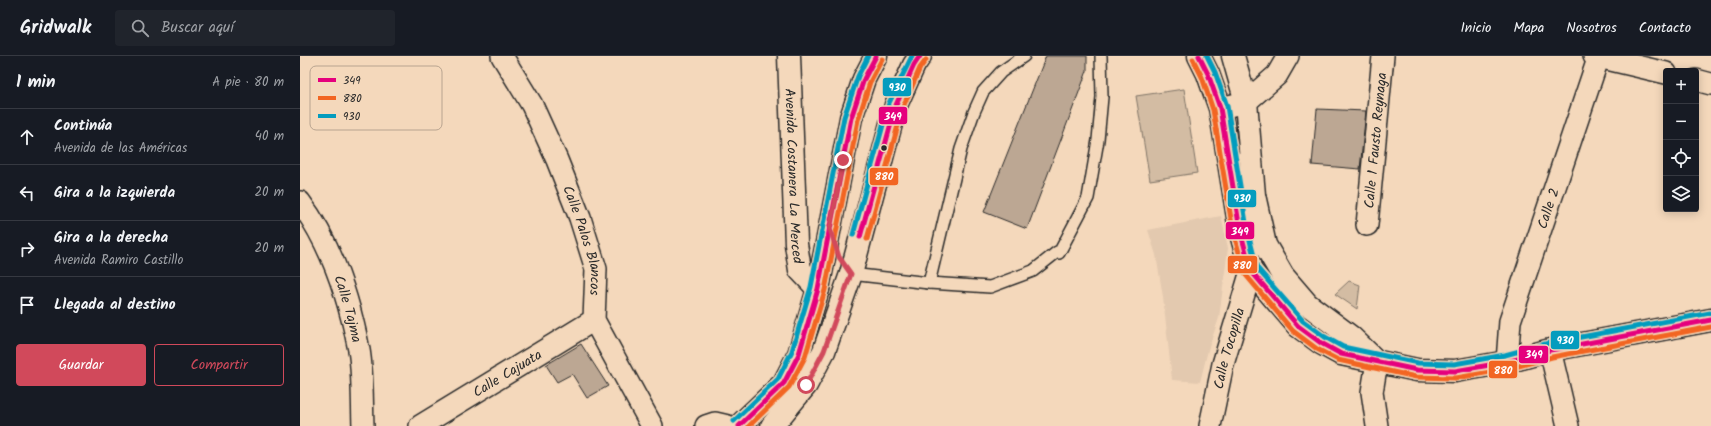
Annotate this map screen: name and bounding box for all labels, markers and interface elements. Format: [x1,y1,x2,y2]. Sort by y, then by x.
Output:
search box [115,10,395,46]
text: Gridwalk [20,13,91,43]
text: Buscar aquí [161,16,234,40]
icon: search [129,17,151,39]
text: Inicio [1460,17,1491,39]
text: Mapa [1513,17,1544,39]
text: Nosotros [1566,17,1617,39]
text: Contacto [1639,17,1691,39]
legend [310,66,442,130]
map controls [1663,68,1699,212]
button: + [1663,68,1699,104]
text: 1 min [16,69,55,96]
text: A pie · 80 m [212,72,284,93]
text: 349 [343,72,361,90]
street label: Calle 1 Fausto Reynaga [1359,72,1393,209]
line badge: 930 [882,77,912,97]
text: 930 [888,79,906,97]
street label: Avenida Costanera La Merced [778,88,809,266]
text: 880 [343,90,362,108]
button: − [1663,104,1699,140]
line badge: 349 [878,106,908,125]
text: 930 [343,108,361,126]
text: 349 [883,108,902,126]
text: Continúa [54,114,112,138]
icon: ahead [16,126,38,148]
text: 40 m [255,126,284,147]
text: Avenida de las Américas [54,138,187,159]
button: locate [1663,140,1699,176]
unlabelled marker [879,143,889,153]
route end [834,151,852,169]
line badge: 880 [869,167,899,186]
text: 880 [875,168,894,186]
button: layers [1663,176,1699,212]
text: Gira a la izquierda [54,181,175,205]
icon: left [16,182,38,204]
text: 20 m [254,182,284,203]
street label: Calle Palos Blancos [556,182,606,296]
street label: Calle 2 [1532,185,1566,232]
line badge: 930 [1227,189,1257,208]
text: 930 [1233,190,1251,208]
line badge: 349 [1225,221,1255,240]
text: 349 [1230,223,1249,241]
text: Gira a la derecha [54,226,168,250]
icon: right [16,238,38,260]
text: 20 m [254,238,284,259]
text: Avenida Ramiro Castillo [54,250,183,271]
line badge: 880 [1227,255,1258,274]
text: 880 [1233,257,1252,275]
street label: Calle Tajma [327,272,367,345]
text: Llegada al destino [54,293,176,317]
icon: arrive [16,294,38,316]
street label: Calle Tocopilla [1208,305,1251,391]
line badge: 930 [1550,330,1580,350]
text: 930 [1556,332,1574,350]
button: Guardar [16,344,146,386]
button: Compartir [154,344,284,386]
street label: Calle Cajuata [469,344,546,403]
line badge: 349 [1518,345,1549,364]
text: 349 [1524,346,1543,364]
line badge: 880 [1488,360,1518,379]
text: 880 [1494,362,1513,380]
route start [797,376,815,394]

